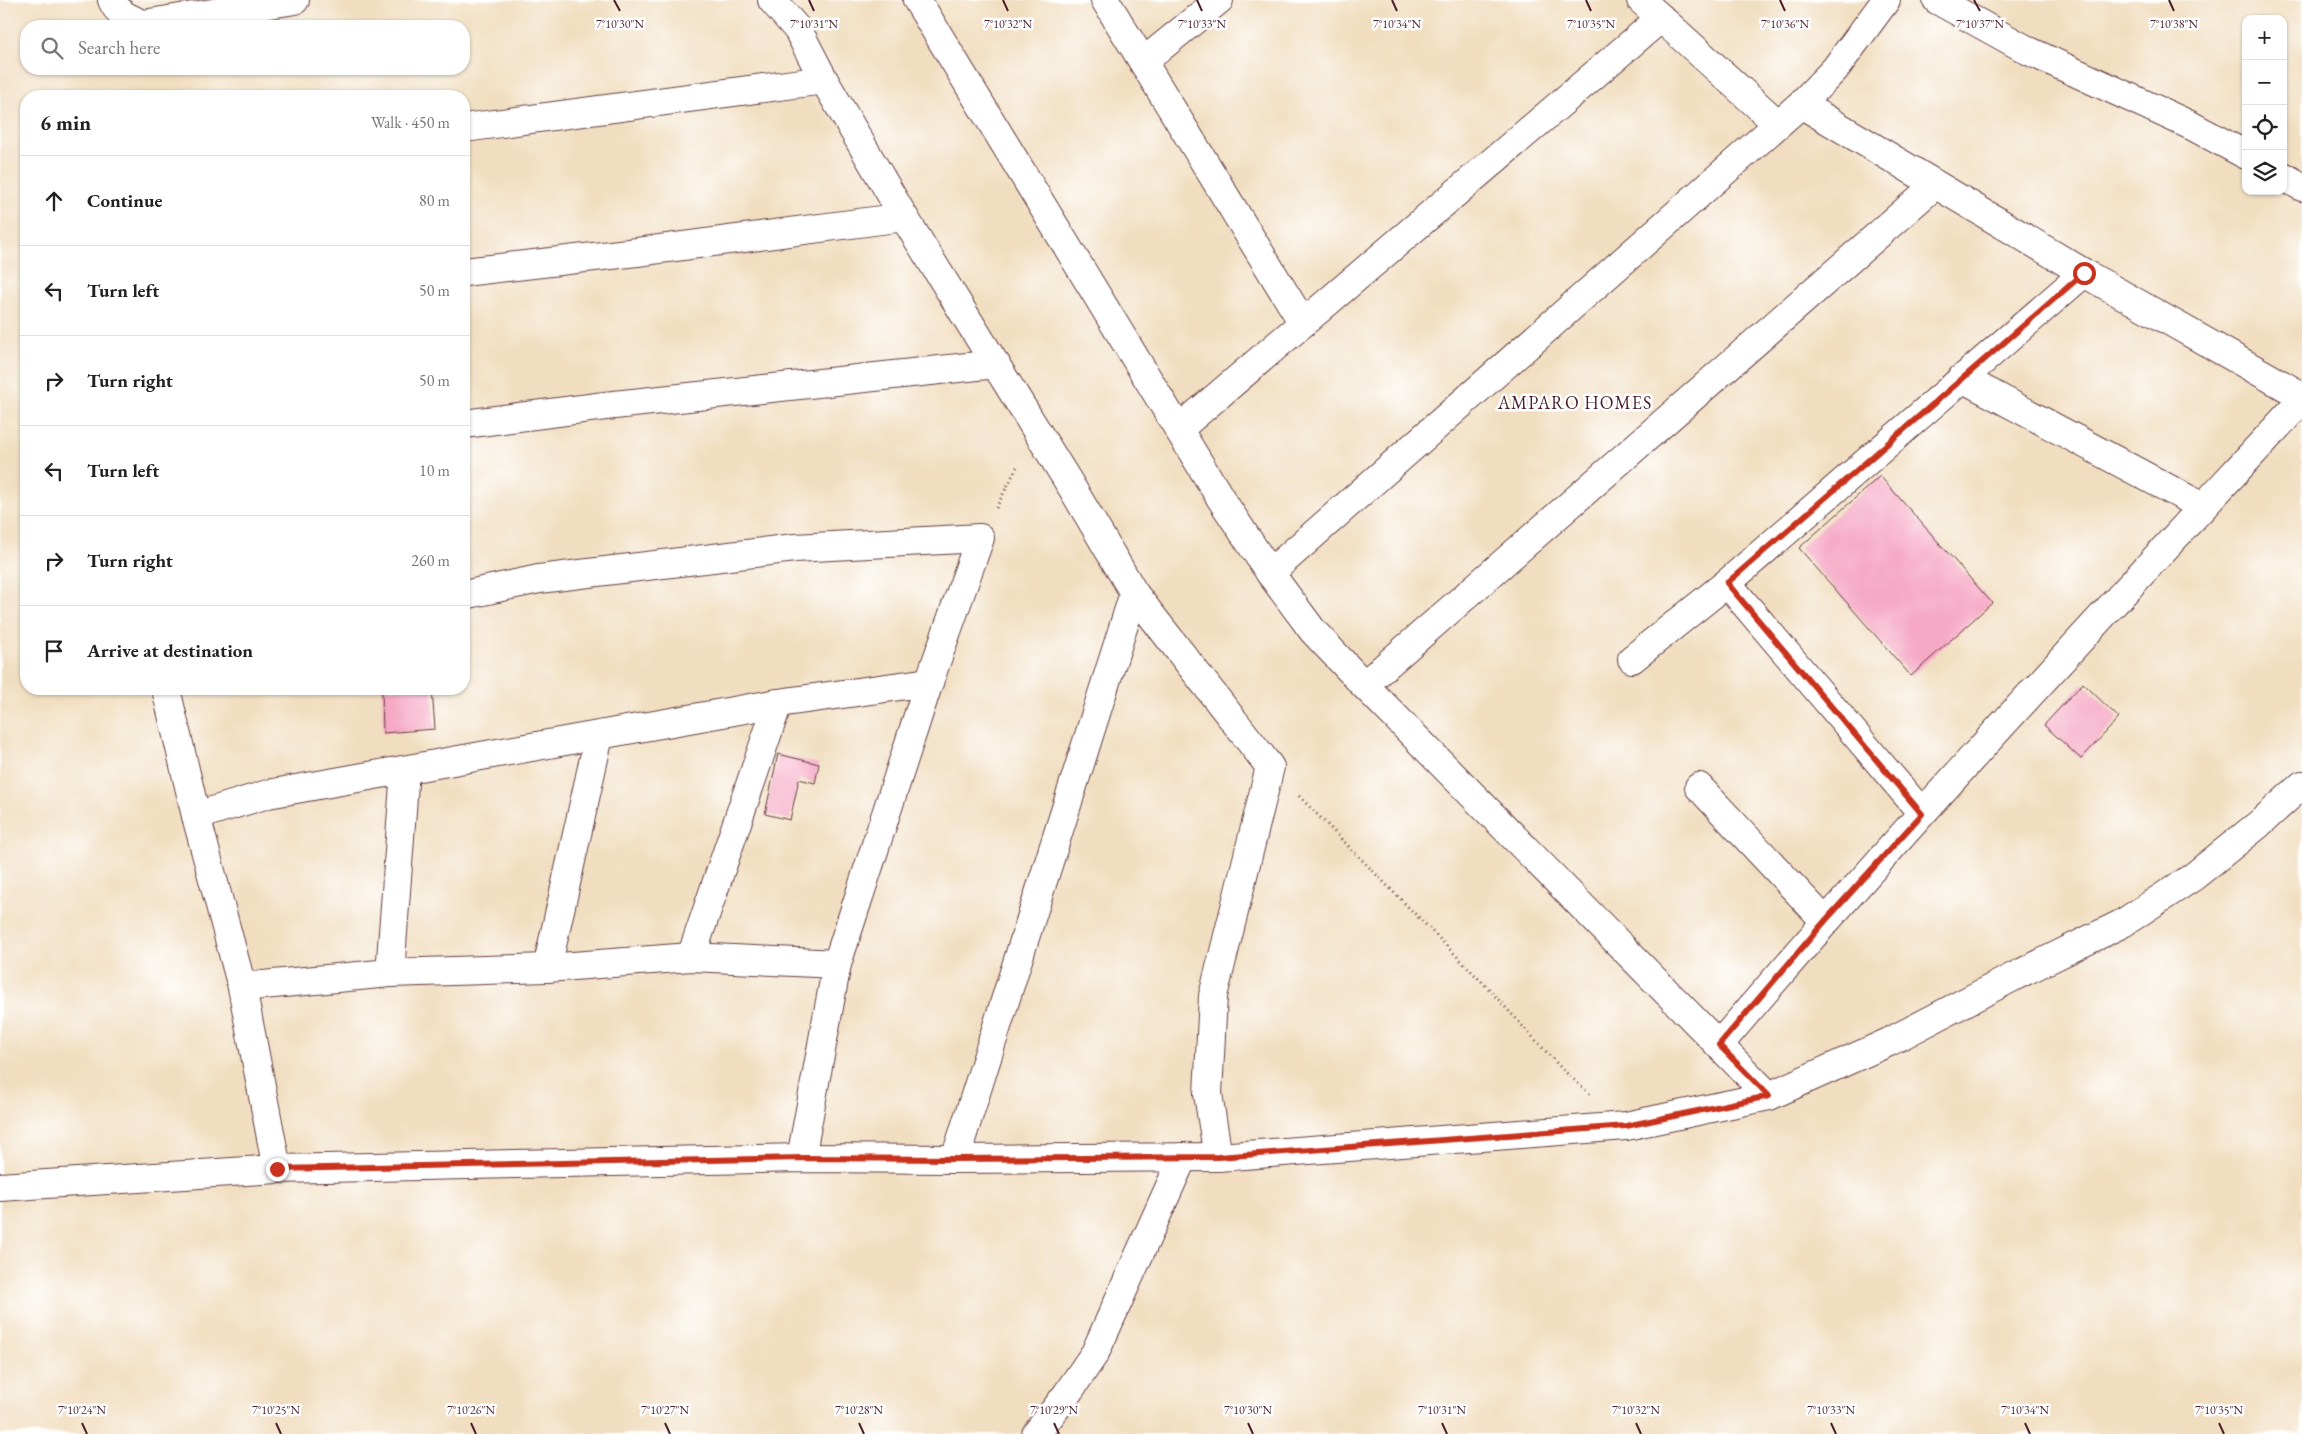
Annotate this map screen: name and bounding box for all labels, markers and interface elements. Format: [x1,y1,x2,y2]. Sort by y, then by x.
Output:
map controls [2242,15,2287,195]
button: + [2242,15,2287,60]
text: 7°10'30"N [596,16,645,32]
text: 7°10'31"N [790,16,839,32]
text: 7°10'32"N [984,16,1033,32]
text: 7°10'33"N [1178,16,1227,32]
text: 7°10'34"N [1373,16,1422,32]
text: 7°10'35"N [1567,16,1616,32]
text: 7°10'36"N [1761,16,1810,32]
text: 7°10'37"N [1956,16,2005,32]
text: 7°10'38"N [2150,16,2199,32]
search box [20,20,470,75]
icon: search [38,34,66,62]
text: Search here [78,35,160,60]
button: − [2242,60,2287,105]
button: locate [2242,105,2287,150]
text: 6 min [40,109,91,136]
text: Walk · 450 m [371,112,450,133]
button: layers [2242,150,2287,195]
icon: ahead [40,187,68,215]
text: Continue [87,188,162,213]
text: 80 m [419,190,450,211]
route start [2073,262,2096,285]
icon: left [40,277,68,305]
text: Turn left [87,278,159,303]
text: 50 m [419,280,450,301]
icon: right [40,367,68,395]
text: Turn right [87,368,173,393]
text: 50 m [419,370,450,391]
district label: AMPARO HOMES [1497,391,1652,414]
icon: left [40,457,68,485]
text: Turn left [87,458,159,483]
text: 10 m [419,460,450,481]
icon: right [40,547,68,575]
text: Turn right [87,548,173,573]
text: 260 m [411,550,450,571]
icon: arrive [40,637,68,665]
text: Arrive at destination [87,638,253,663]
route end [266,1158,289,1181]
text: 7°10'24"N [58,1402,107,1418]
text: 7°10'25"N [252,1402,301,1418]
text: 7°10'26"N [447,1402,496,1418]
text: 7°10'27"N [641,1402,690,1418]
text: 7°10'28"N [835,1402,884,1418]
text: 7°10'29"N [1030,1402,1079,1418]
text: 7°10'30"N [1224,1402,1273,1418]
text: 7°10'31"N [1418,1402,1467,1418]
text: 7°10'32"N [1612,1402,1661,1418]
text: 7°10'33"N [1807,1402,1856,1418]
text: 7°10'34"N [2001,1402,2050,1418]
text: 7°10'35"N [2195,1402,2244,1418]

